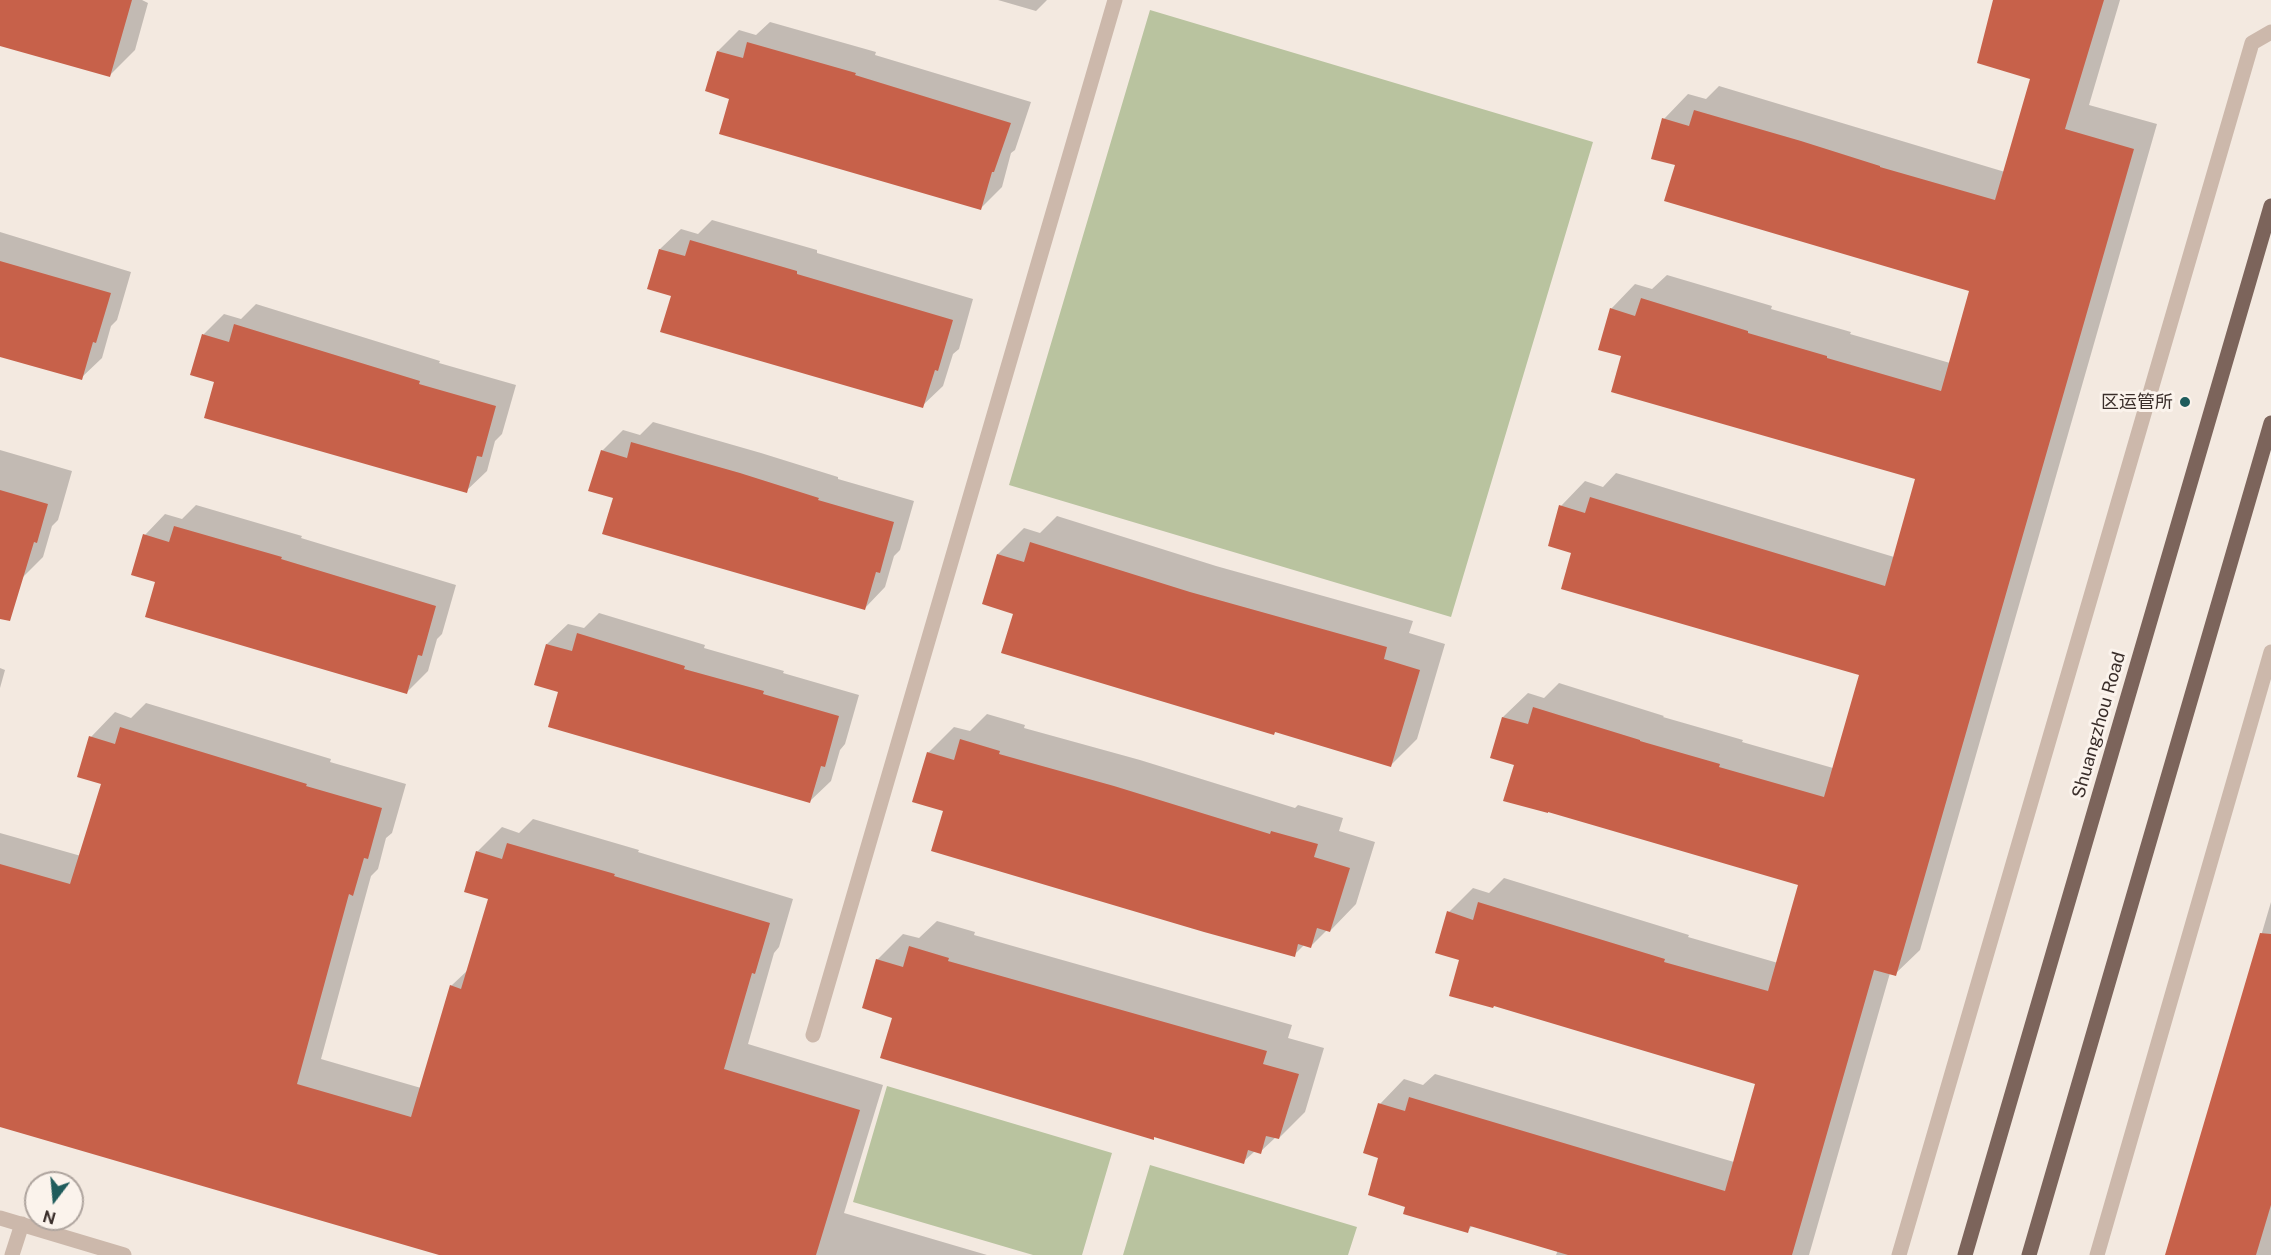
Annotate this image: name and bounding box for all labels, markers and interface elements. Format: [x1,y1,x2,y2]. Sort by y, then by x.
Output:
place label: 区运管所 [2101,391,2173,413]
marker: 区运管所 [2178,395,2192,409]
street label: Shuangzhou Road [2068,649,2130,801]
north arrow [24,1171,84,1231]
text: N [41,1206,58,1228]

